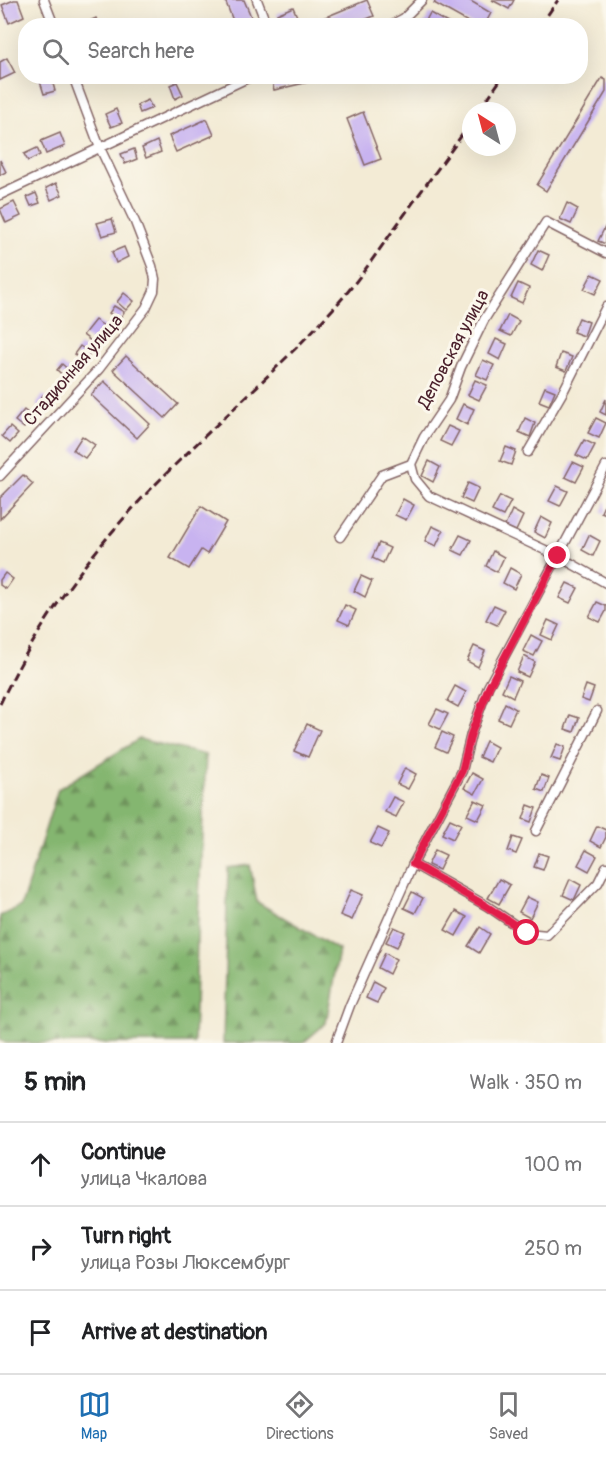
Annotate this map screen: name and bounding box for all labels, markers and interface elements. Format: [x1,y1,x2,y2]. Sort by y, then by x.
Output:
search box [18,18,588,84]
icon: search [39,35,72,68]
text: Search here [87,37,194,65]
north arrow [462,102,516,156]
street label: Деповская улица [412,286,494,414]
street label: Стадионная улица [19,310,128,431]
route end [544,542,570,568]
route start [513,919,539,945]
text: 5 min [24,1066,86,1098]
text: Walk · 350 m [470,1070,582,1095]
text: Continue [81,1138,165,1166]
icon: ahead [24,1148,57,1181]
text: 100 m [525,1152,582,1177]
text: улица Чкалова [81,1166,207,1191]
text: Turn right [81,1222,171,1250]
icon: right [24,1232,57,1265]
text: 250 m [524,1236,582,1261]
text: улица Розы Люксембург [81,1250,290,1275]
icon: arrive [24,1316,57,1349]
text: Arrive at destination [81,1318,267,1346]
tab: Map [78,1388,111,1444]
tab: Directions [266,1388,334,1444]
tab: Saved [489,1388,528,1444]

